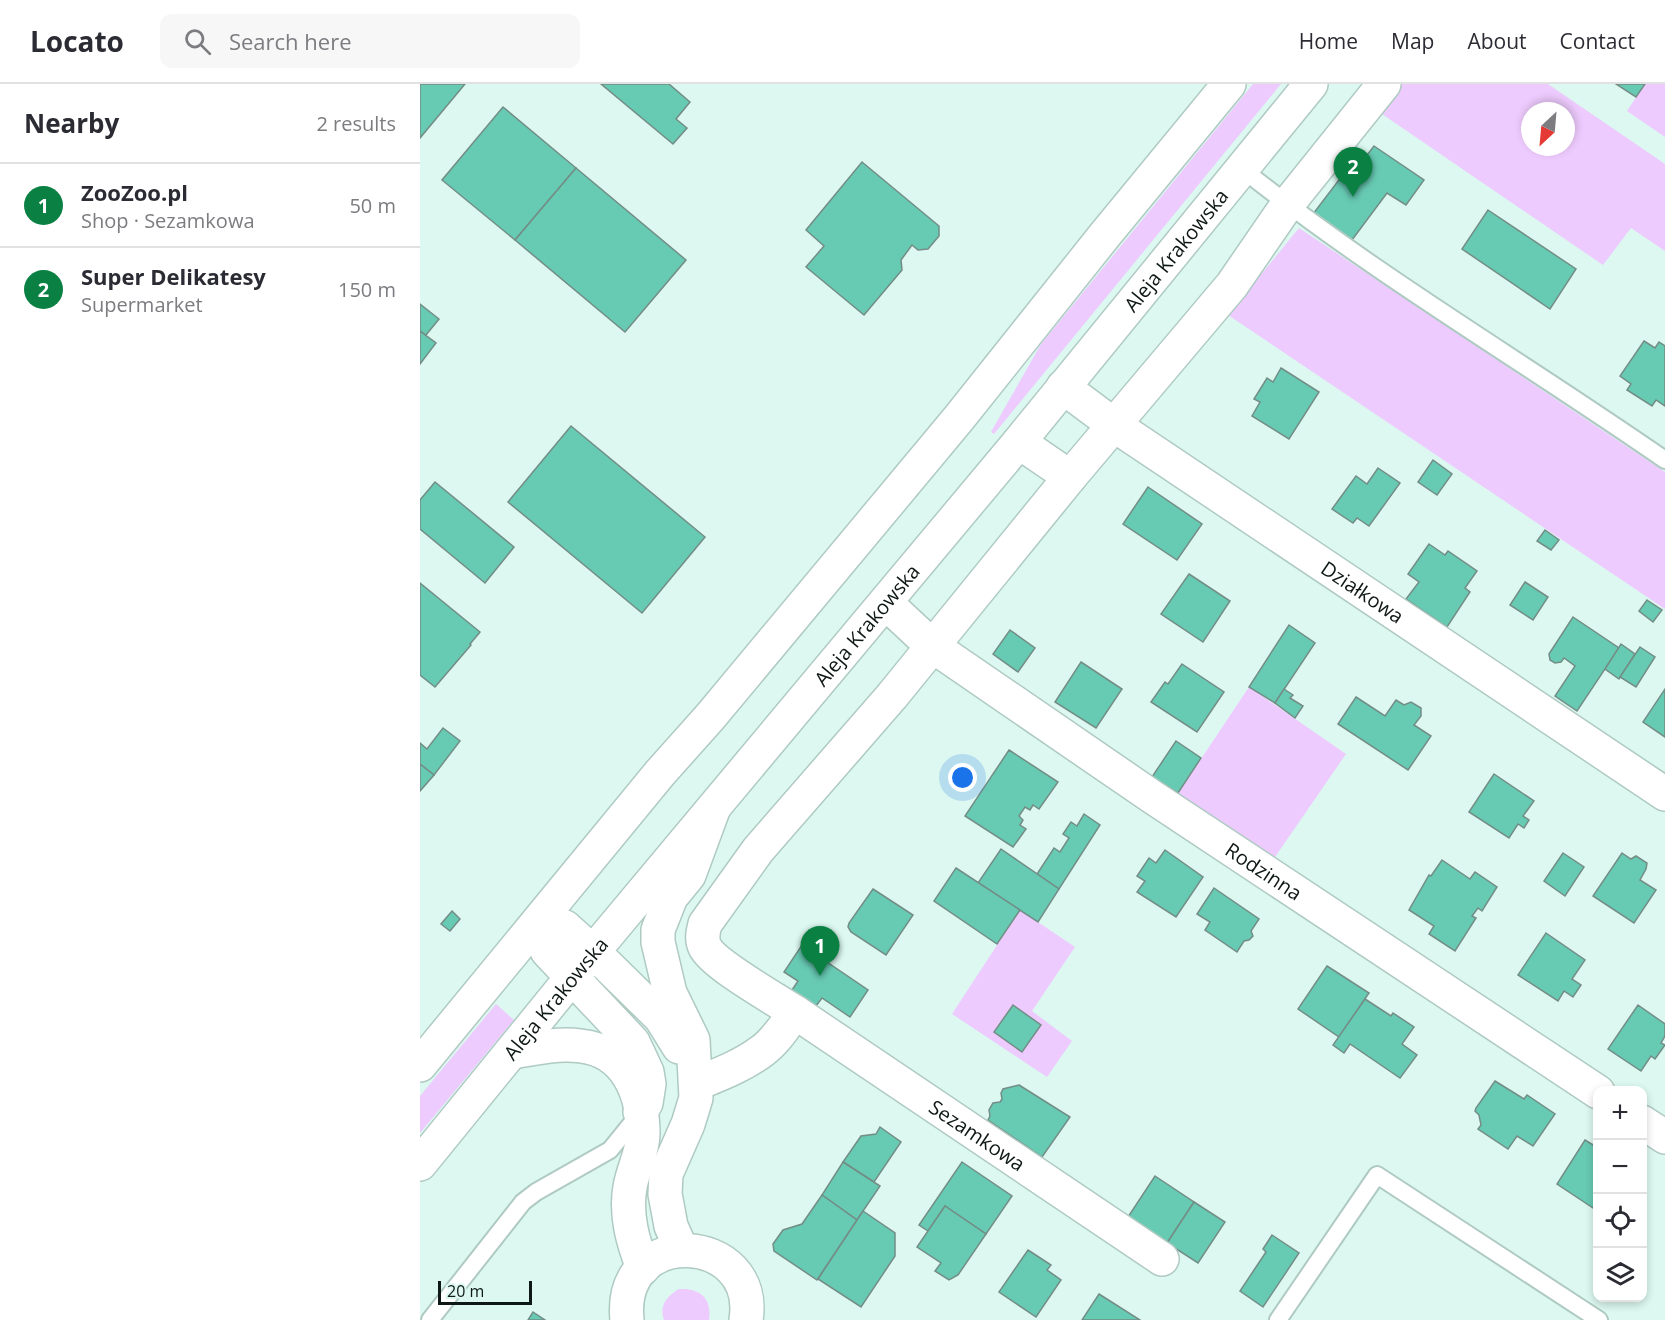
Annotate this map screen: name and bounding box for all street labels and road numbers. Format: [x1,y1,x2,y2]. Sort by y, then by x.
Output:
street label: Aleja Krakowska [1117,183,1234,317]
street label: Działkowa [1316,554,1409,629]
street label: Aleja Krakowska [808,558,925,691]
street label: Rodzinna [1220,836,1308,906]
street label: Aleja Krakowska [497,931,614,1065]
street label: Sezamkowa [924,1093,1031,1177]

